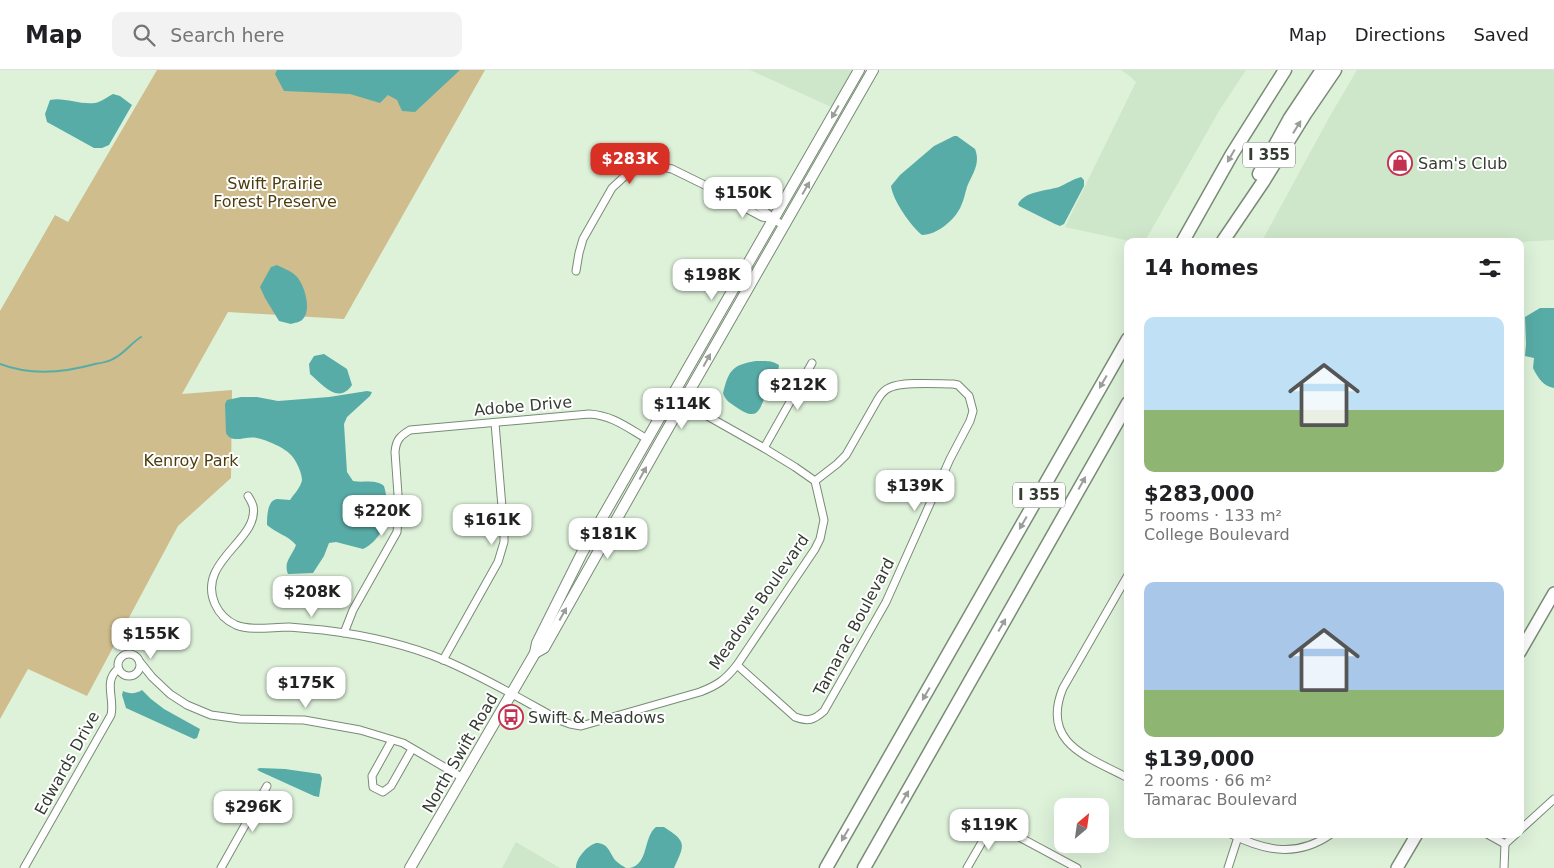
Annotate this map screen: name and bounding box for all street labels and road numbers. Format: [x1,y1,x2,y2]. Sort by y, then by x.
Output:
road number: I 355 [1243,142,1295,168]
street label: Adobe Drive [473,392,573,420]
road number: I 355 [1013,482,1065,508]
street label: Meadows Boulevard [705,531,813,673]
street label: Tamarac Boulevard [809,555,898,700]
street label: North Swift Road [418,690,502,816]
street label: Edwards Drive [31,708,103,818]

